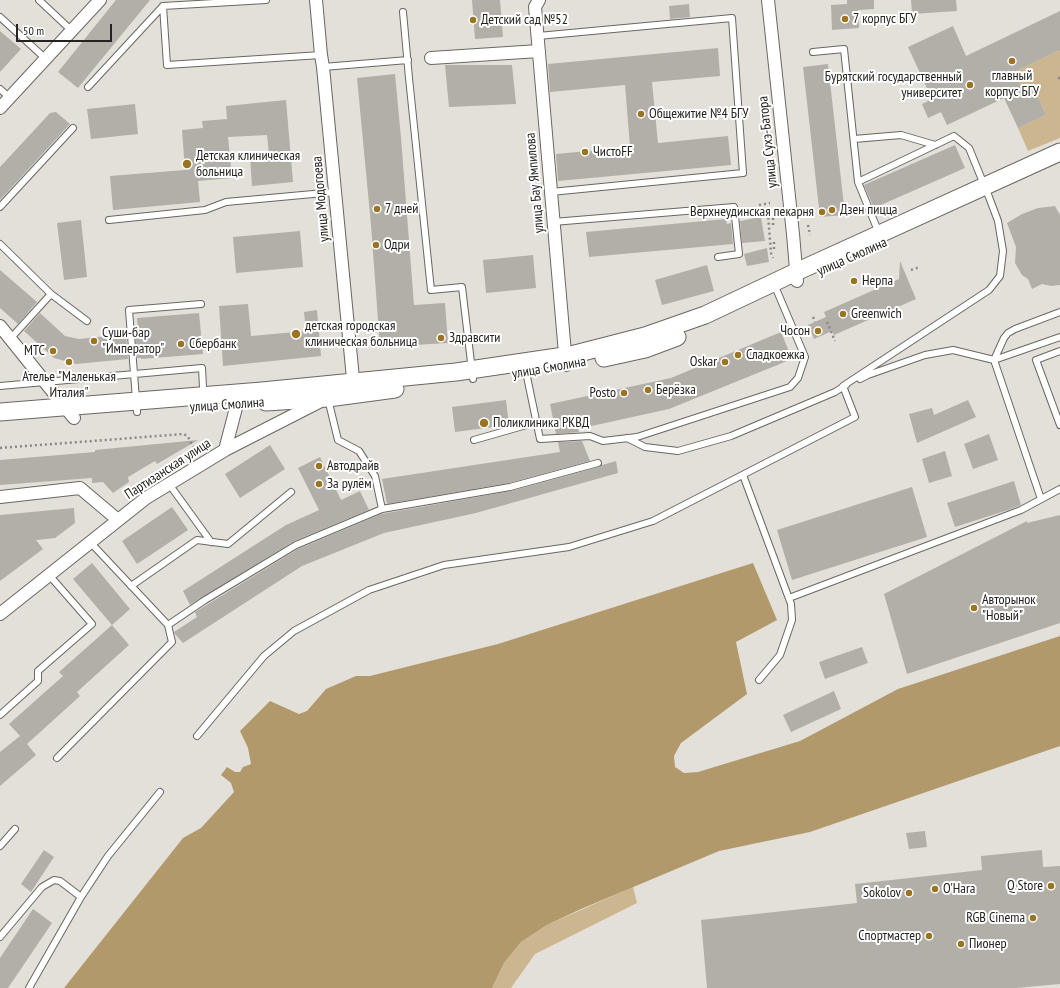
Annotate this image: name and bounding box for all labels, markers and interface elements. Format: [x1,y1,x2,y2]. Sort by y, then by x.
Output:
place label: 7 корпус БГУ [853,11,916,27]
place label: Детский сад №52 [481,12,568,28]
marker: 7 корпус БГУ [840,14,850,24]
marker: Детский сад №52 [468,15,478,25]
scale bar [18,16,114,42]
text: 50 m [23,23,44,38]
marker: главный корпус БГУ [1007,56,1017,66]
place label: главный корпус БГУ [985,68,1039,100]
place label: Бурятский государственный университет [825,69,962,102]
marker: Бурятский государственный университет [965,80,975,90]
street label: улица Сухэ-Батора [755,95,781,189]
place label: Общежитие №4 БГУ [649,106,748,122]
marker: Общежитие №4 БГУ [636,109,646,119]
street label: улица Бау Ямпилова [522,132,548,234]
place label: ЧистоFF [593,144,633,160]
marker: ЧистоFF [580,147,590,157]
place label: Детская клиническая больница [196,148,300,180]
street label: улица Модогоева [309,155,333,243]
marker: Детская клиническая больница [181,158,193,170]
place label: 7 дней [385,201,418,217]
place label: Дзен пицца [840,202,897,218]
marker: 7 дней [372,204,382,214]
place label: Верхнеудинская пекарня [690,204,814,220]
marker: Дзен пицца [827,205,837,215]
marker: Верхнеудинская пекарня [817,207,827,217]
street label: улица Смолина [814,234,890,280]
place label: Одри [384,237,410,253]
marker: Одри [371,240,381,250]
place label: Нерпа [862,273,893,289]
marker: Нерпа [849,276,859,286]
place label: Greenwich [851,306,902,322]
marker: Greenwich [838,309,848,319]
place label: детская городская клиническая больница [305,318,417,350]
place label: Чосон [780,323,810,339]
place label: Суши-бар "Император" [102,325,164,358]
marker: Чосон [813,326,823,336]
marker: детская городская клиническая больница [290,328,302,340]
place label: Здравсити [449,330,500,346]
marker: Здравсити [436,333,446,343]
marker: Суши-бар "Император" [89,336,99,346]
place label: Сбербанк [189,336,236,352]
marker: Сбербанк [176,339,186,349]
place label: МТС [24,343,45,359]
marker: МТС [48,346,58,356]
place label: Сладкоежка [746,347,805,363]
marker: Сладкоежка [733,350,743,360]
street label: улица Смолина [511,353,587,383]
place label: Oskar [690,354,717,370]
marker: Ателье "Маленькая Италия" [64,357,74,367]
marker: Oskar [720,357,730,367]
place label: Ателье "Маленькая Италия" [22,369,116,402]
place label: Берёзка [656,382,696,398]
place label: Posto [590,385,616,401]
marker: Берёзка [643,385,653,395]
marker: Posto [619,388,629,398]
street label: улица Смолина [189,394,265,416]
place label: Поликлиника РКВД [493,415,589,431]
marker: Поликлиника РКВД [478,417,490,429]
street label: Партизанская улица [122,435,214,503]
place label: Автодрайв [327,458,379,474]
marker: Автодрайв [314,461,324,471]
place label: За рулём [327,476,371,492]
marker: За рулём [314,479,324,489]
place label: Авторынок "Новый" [982,592,1036,624]
marker: Авторынок "Новый" [969,603,979,613]
place label: Q Store [1007,878,1043,894]
place label: O'Hara [943,881,975,897]
marker: Q Store [1046,881,1056,891]
marker: O'Hara [930,884,940,894]
place label: Sokolov [863,885,901,901]
marker: Sokolov [904,888,914,898]
place label: RGB Cinema [966,910,1025,926]
marker: RGB Cinema [1028,913,1038,923]
place label: Спортмастер [858,928,921,944]
marker: Спортмастер [924,931,934,941]
place label: Пионер [969,936,1007,952]
marker: Пионер [956,939,966,949]

